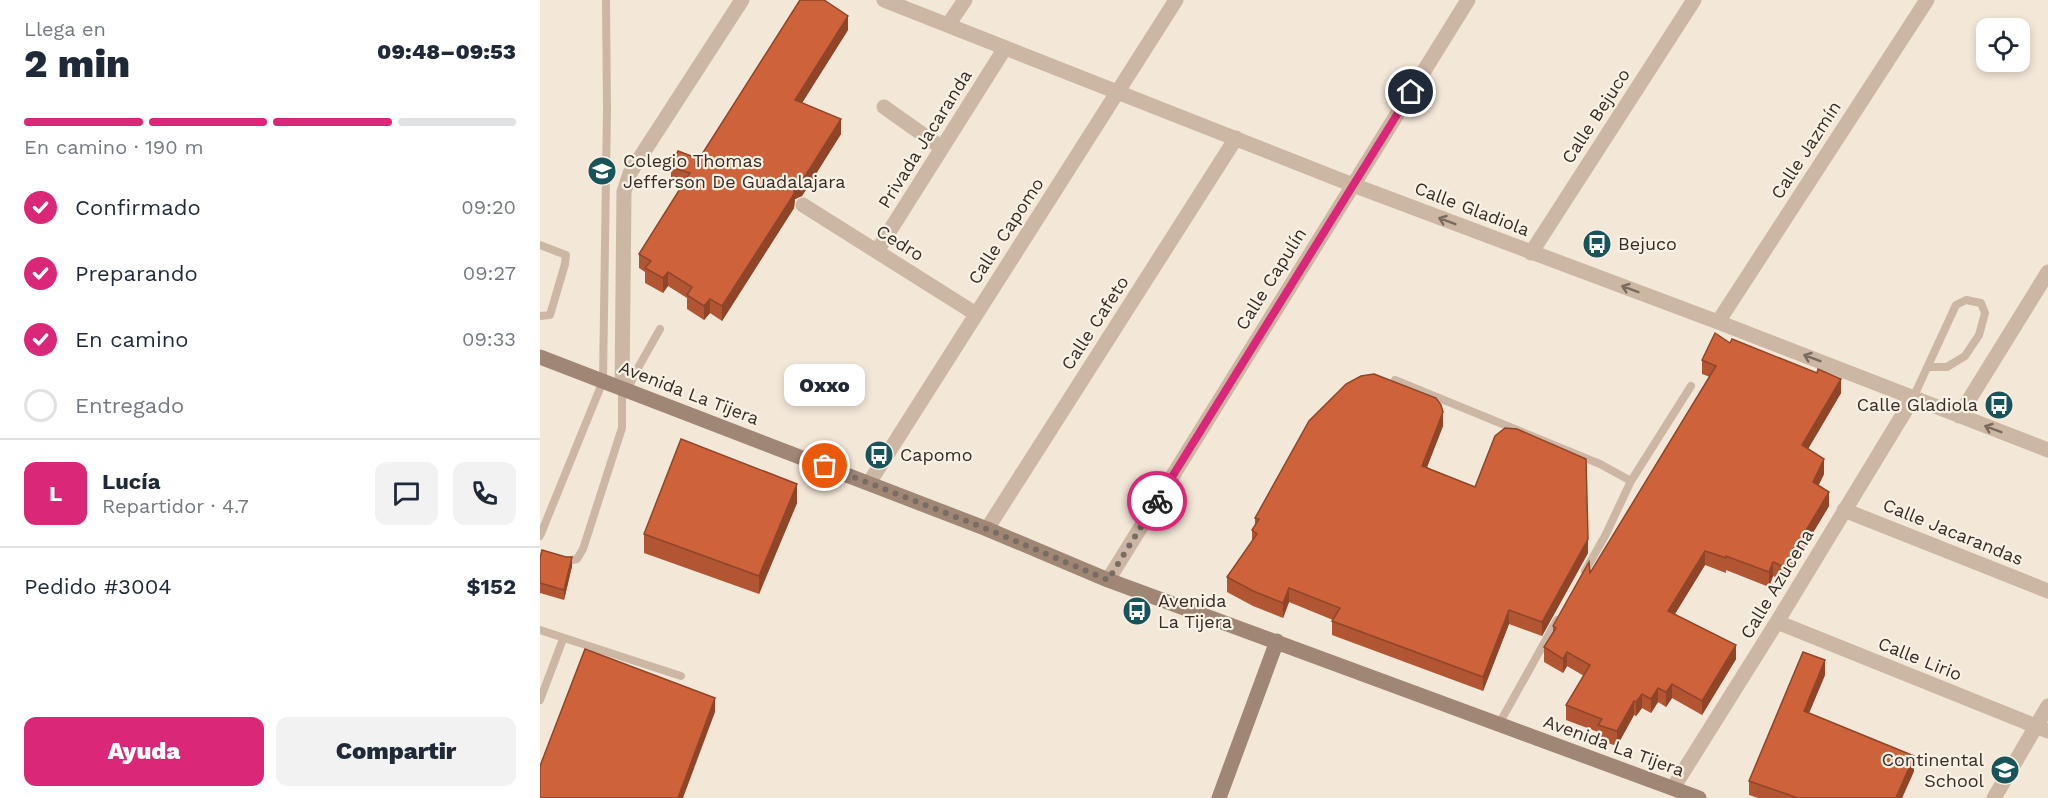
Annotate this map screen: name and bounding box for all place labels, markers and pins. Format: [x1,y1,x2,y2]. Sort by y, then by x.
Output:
pin [1385,66,1436,117]
place label: Colegio Thomas Jefferson De Guadalajara [623,150,845,192]
school or university icon: Colegio Thomas Jefferson De Guadalajara [586,155,618,187]
bus stop icon: Bejuco [1581,228,1613,260]
place label: Bejuco [1618,233,1677,254]
callout: Oxxo [784,364,866,406]
bus stop icon: Calle Gladiola [1983,389,2015,421]
place label: Calle Gladiola [1857,394,1978,415]
bus stop icon: Capomo [863,439,895,471]
pin [799,440,850,491]
place label: Capomo [900,444,973,465]
place label: Avenida La Tijera [1158,590,1232,632]
bus stop icon: Avenida La Tijera [1121,595,1153,627]
place label: Continental School [1882,749,1984,791]
school or university icon: Continental School [1989,754,2021,786]

